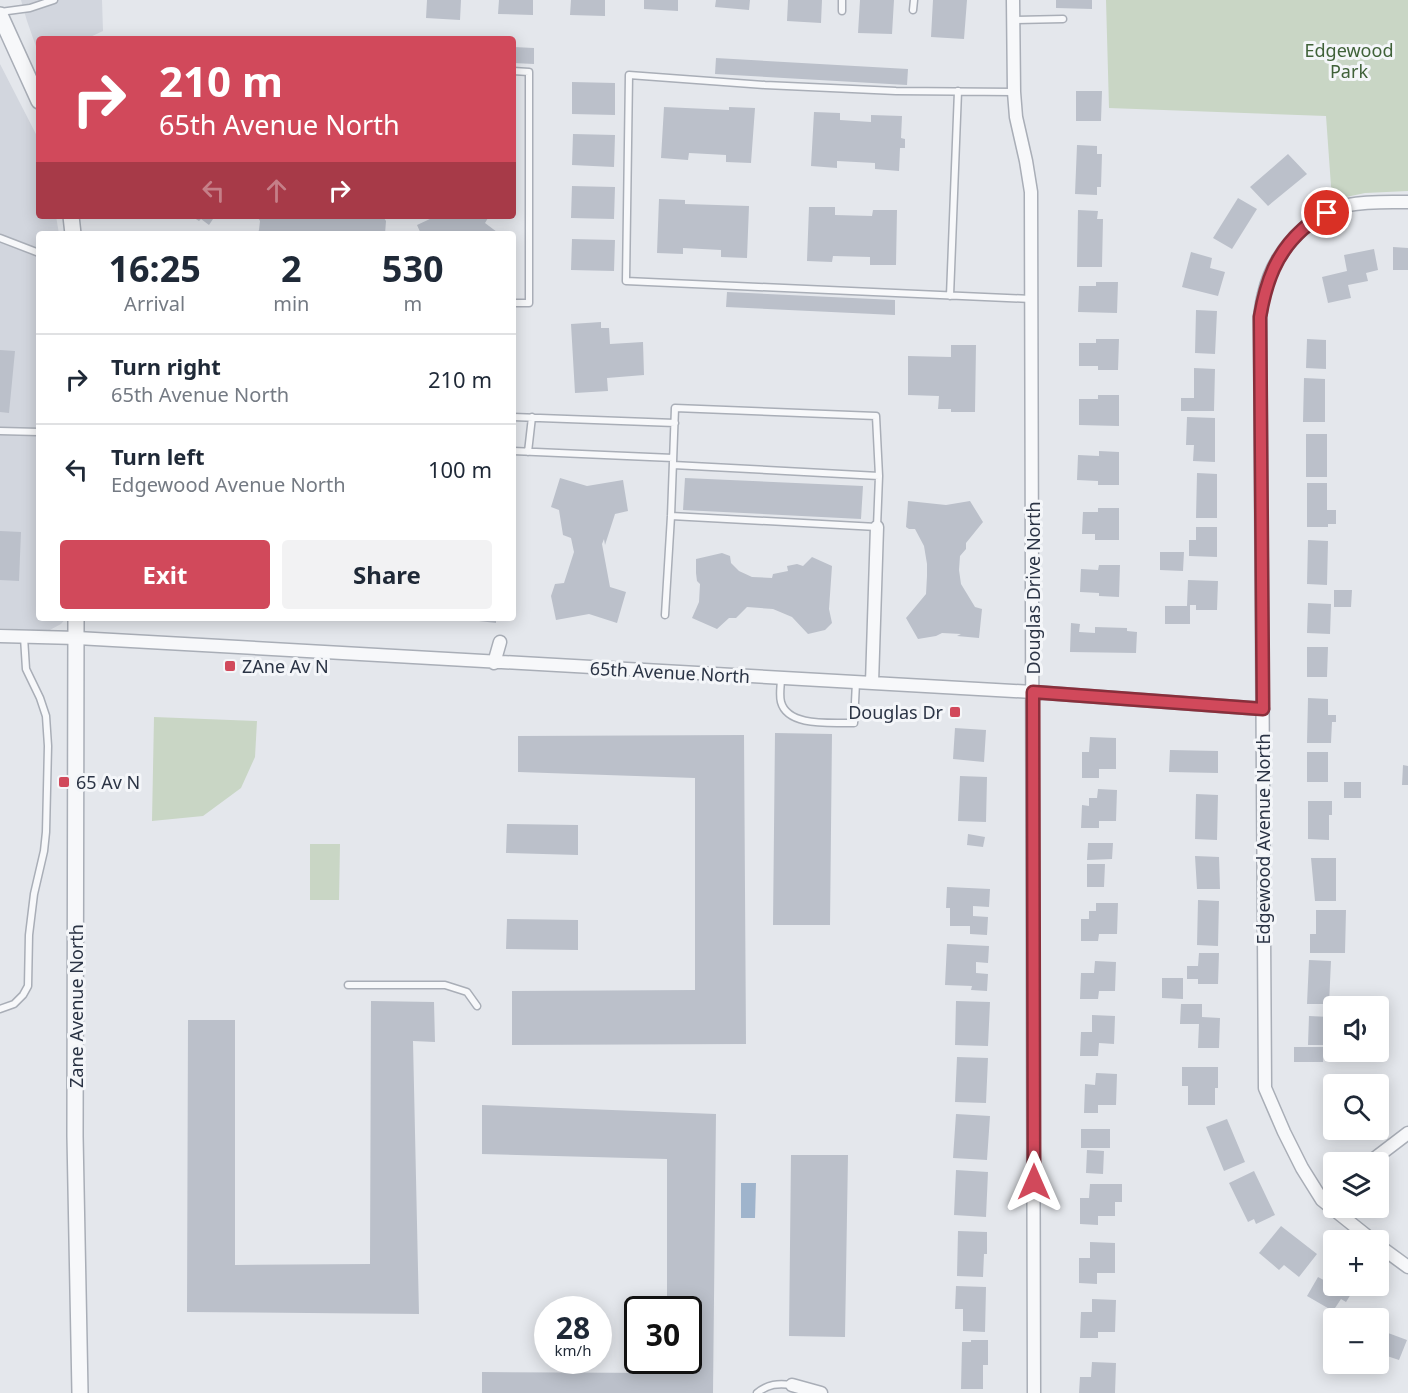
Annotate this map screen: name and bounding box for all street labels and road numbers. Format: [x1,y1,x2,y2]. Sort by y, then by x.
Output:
street label: Douglas Drive North [1021,501,1045,675]
street label: 65th Avenue North [589,656,751,688]
street label: Edgewood Avenue North [1251,733,1275,945]
street label: Zane Avenue North [64,924,88,1088]

